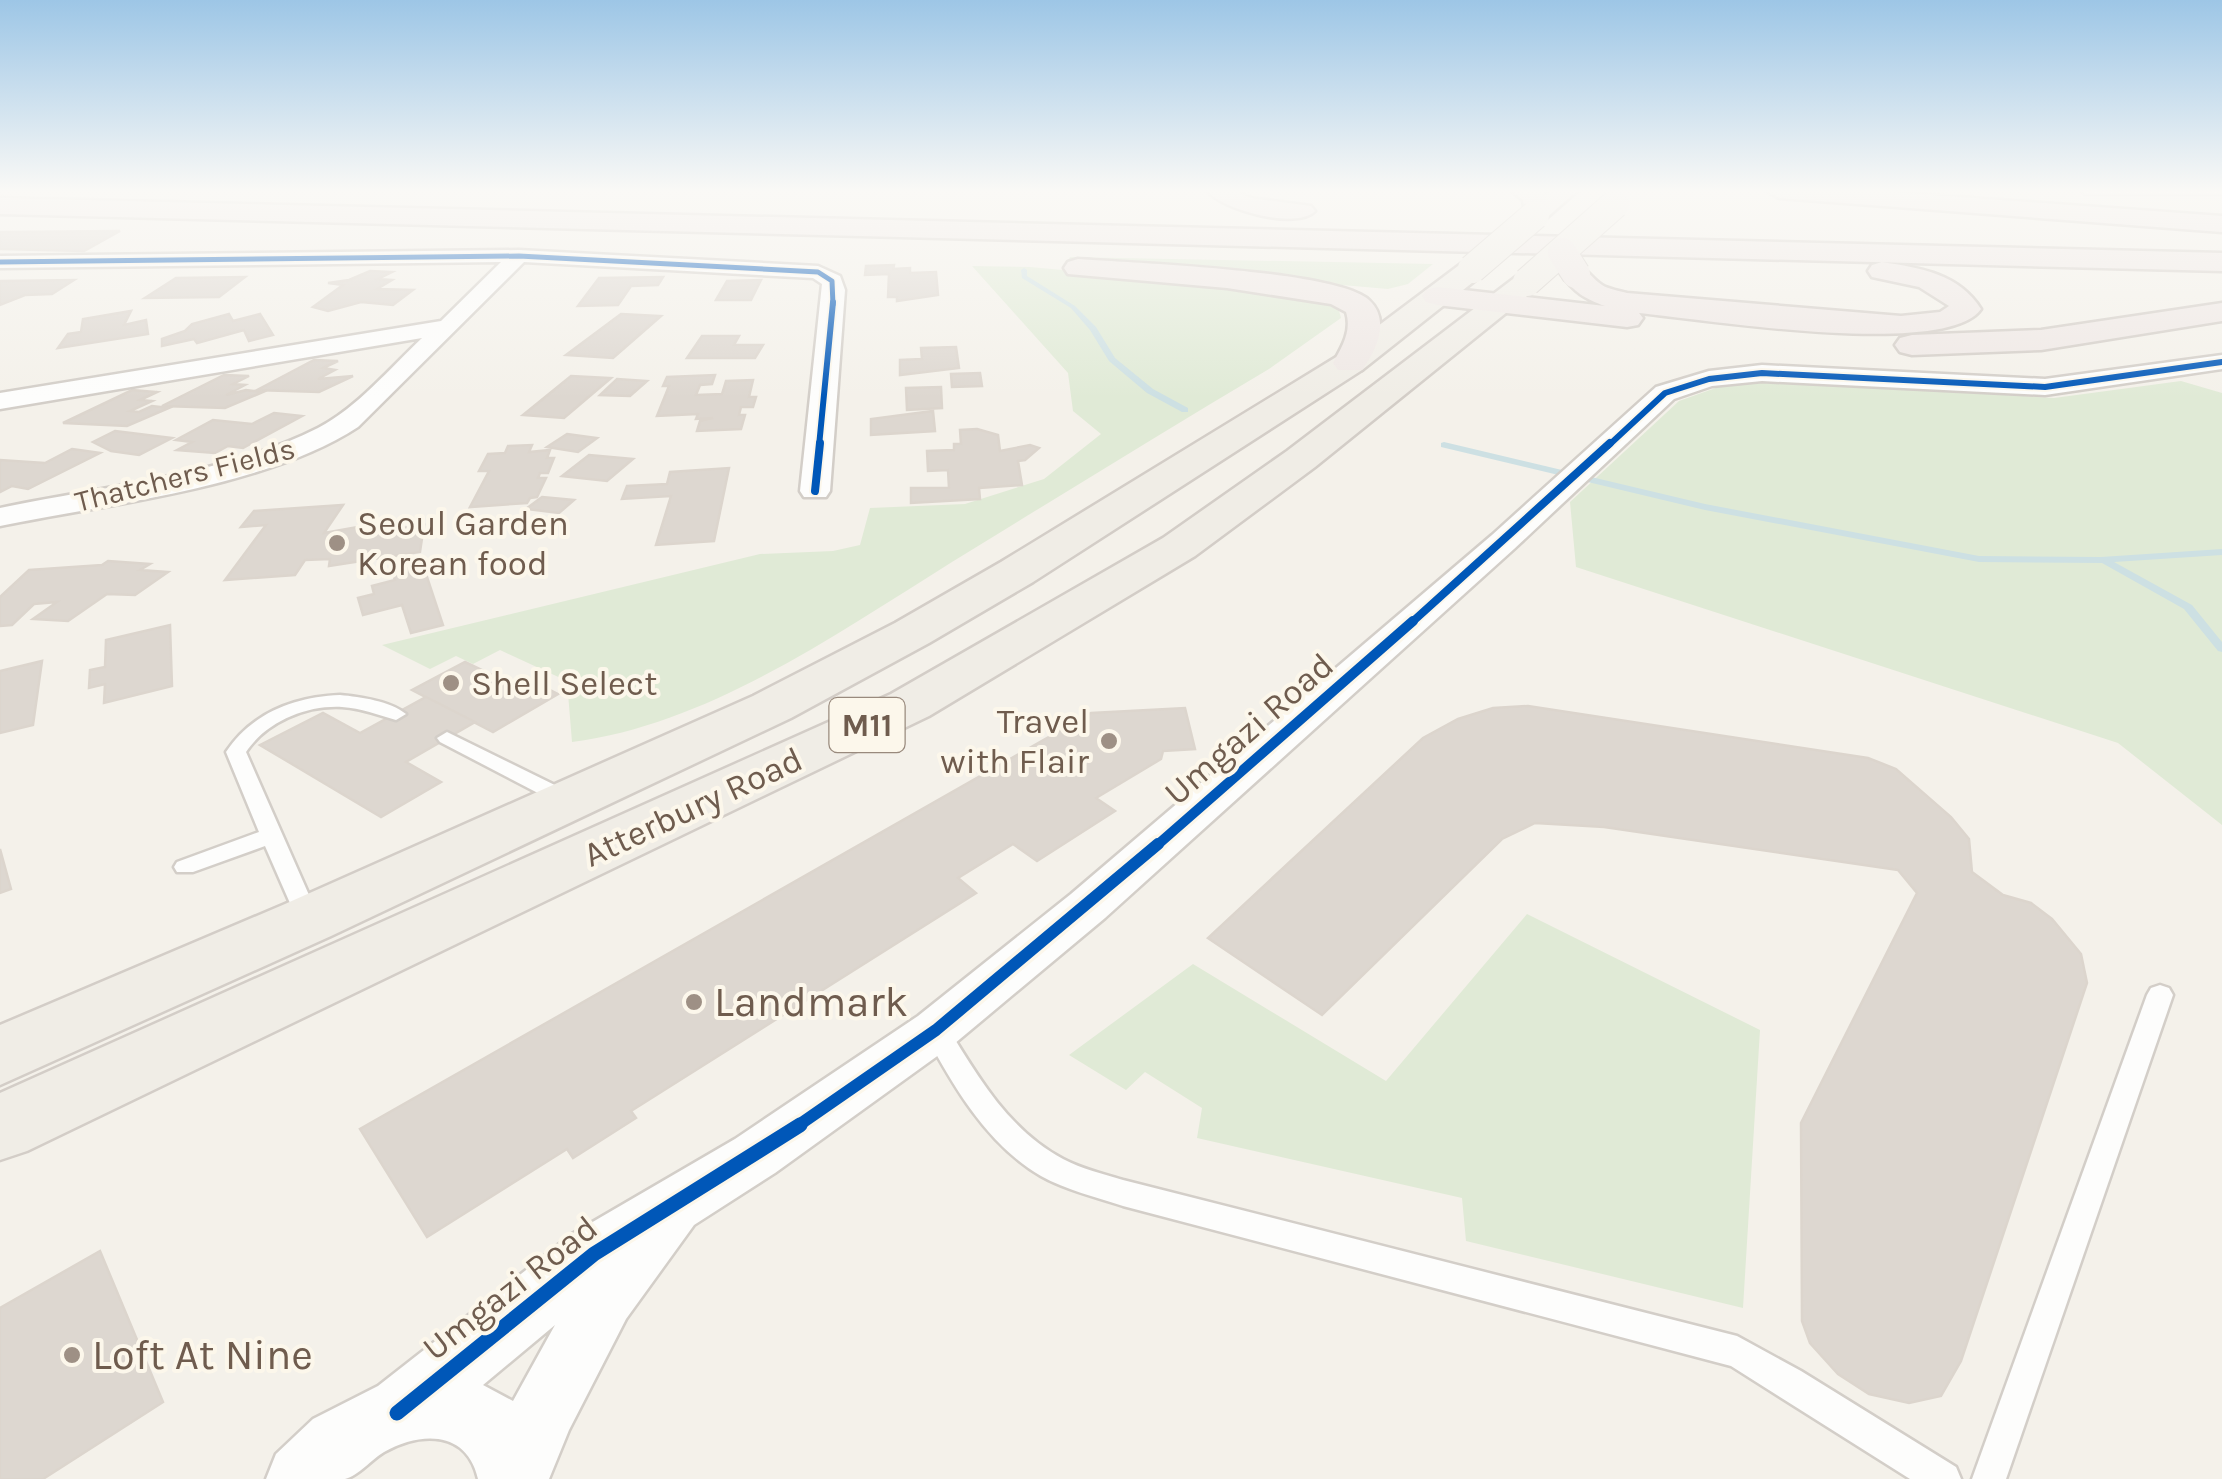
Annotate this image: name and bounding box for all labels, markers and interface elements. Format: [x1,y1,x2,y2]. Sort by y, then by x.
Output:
street label: Thatchers Fields [71,430,299,520]
place label: Seoul Garden Korean food [357,503,569,584]
marker: Seoul Garden Korean food [326,532,348,554]
street label: Umgazi Road [1156,644,1342,814]
place label: Shell Select [471,663,657,704]
marker: Shell Select [440,672,462,694]
road number: M11 [830,698,904,752]
place label: Travel with Flair [940,701,1089,782]
marker: Travel with Flair [1098,730,1120,752]
street label: Atterbury Road [577,738,809,876]
place label: Landmark [714,977,908,1027]
marker: Landmark [683,991,705,1013]
street label: Umgazi Road [414,1207,606,1369]
place label: Loft At Nine [92,1330,313,1380]
marker: Loft At Nine [61,1344,83,1366]

